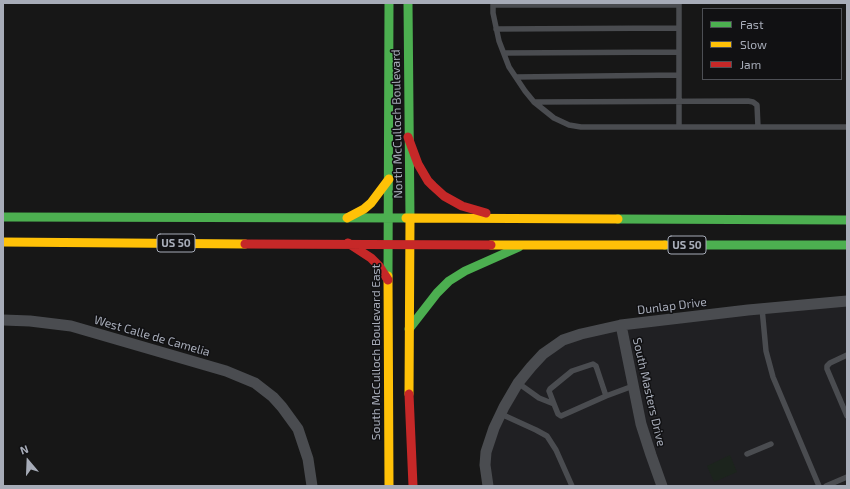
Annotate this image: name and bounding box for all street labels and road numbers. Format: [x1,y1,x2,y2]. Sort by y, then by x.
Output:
street label: North McCulloch Boulevard [388,49,406,199]
road number: US 50 [157,234,195,252]
road number: US 50 [668,236,706,254]
street label: South McCulloch Boulevard East [369,264,383,440]
street label: Dunlap Drive [636,295,708,317]
street label: West Calle de Camelia [92,313,212,359]
street label: South Masters Drive [630,336,668,448]

